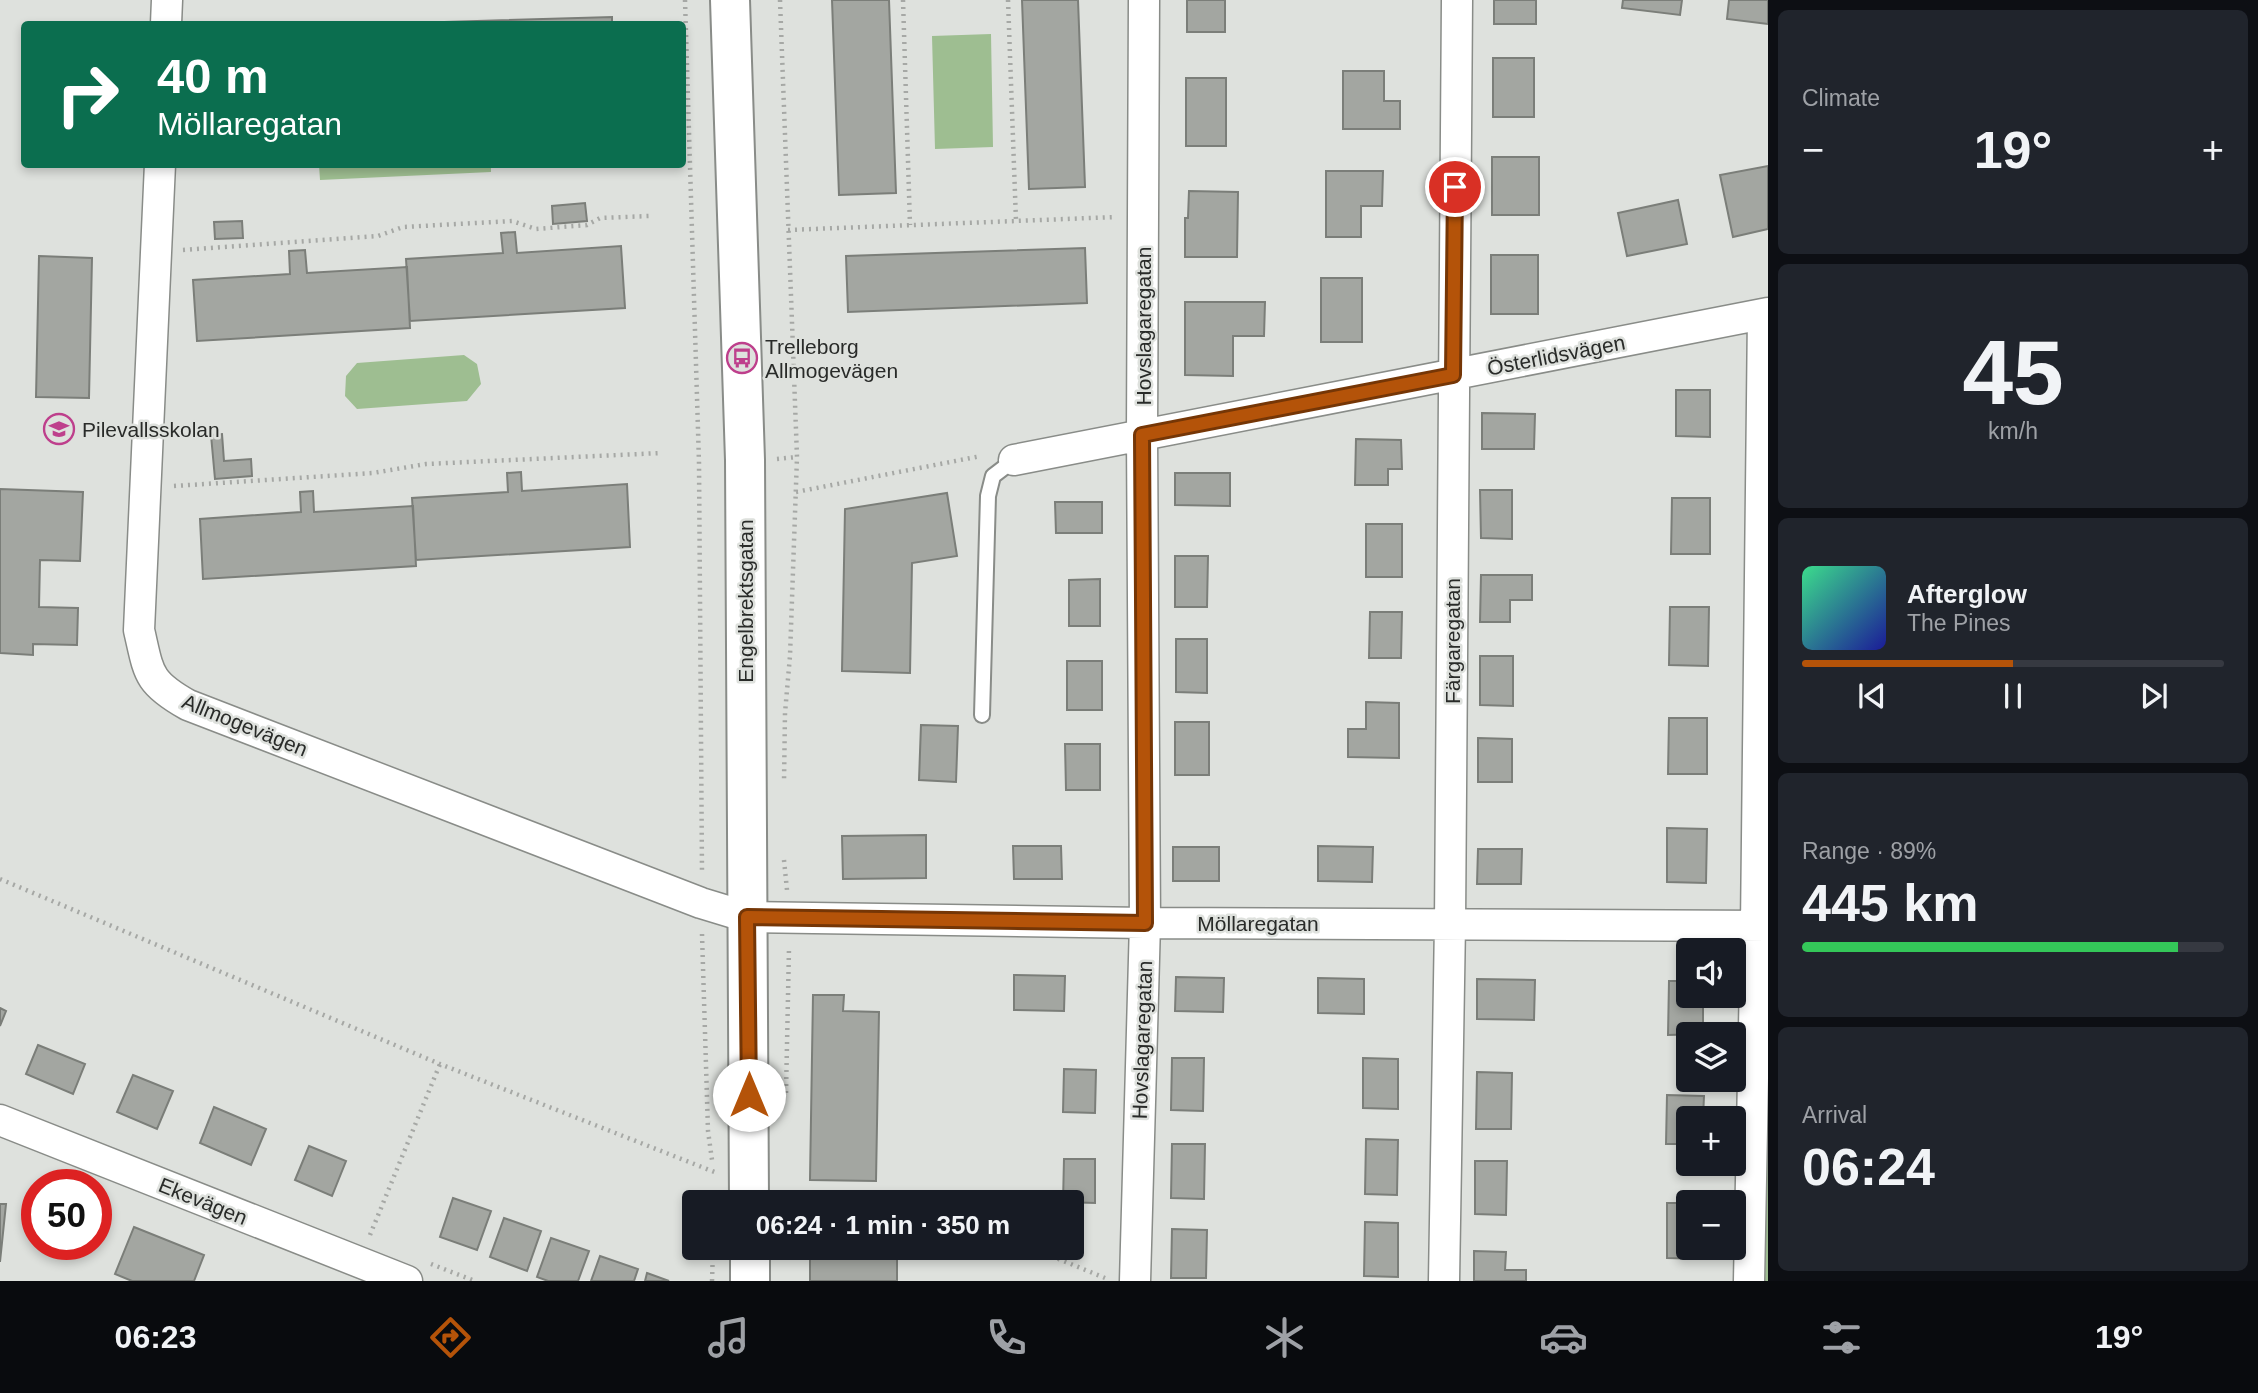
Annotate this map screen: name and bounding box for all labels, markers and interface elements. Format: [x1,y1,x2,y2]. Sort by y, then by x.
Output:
icon: right [42,49,133,140]
text: 40 m [157,49,269,103]
text: Climate [1802,85,1880,111]
text: Möllaregatan [157,106,342,142]
text: 19° [1974,121,2052,179]
text: − [1802,129,1824,171]
text: + [2202,129,2224,171]
pin [1425,157,1485,217]
icon: arrive [1436,168,1474,206]
street label: Hovslagaregatan [1132,247,1155,405]
text: 45 [1962,322,2064,423]
street label: Österlidsvägen [1485,330,1627,380]
place label: Trelleborg Allmogevägen [765,335,898,382]
bus stop icon: Trelleborg Allmogevägen [725,341,759,375]
school or university icon: Pilevallsskolan [42,412,76,446]
place label: Pilevallsskolan [82,418,220,441]
text: km/h [1988,418,2038,444]
street label: Engelbrektsgatan [734,519,757,683]
street label: Färgaregatan [1441,578,1464,704]
text: Afterglow [1907,579,2027,609]
text: The Pines [1907,610,2011,636]
icon: previous [1853,677,1891,715]
icon: pause [1994,677,2032,715]
icon: next [2135,677,2173,715]
street label: Allmogevägen [179,689,311,761]
text: Range · 89% [1802,838,1936,864]
text: 445 km [1802,874,1978,932]
street label: Möllaregatan [1197,912,1319,935]
map controls [1676,938,1746,1260]
button: sound [1676,938,1746,1008]
street label: Hovslagaregatan [1128,960,1156,1120]
button: layers [1676,1022,1746,1092]
position arrow [712,1058,786,1132]
text: Arrival [1802,1102,1867,1128]
button: + [1676,1106,1746,1176]
text: 06:24 [1802,1138,1935,1196]
speed limit sign: 50 [21,1169,112,1260]
street label: Ekevägen [155,1173,251,1229]
button: − [1676,1190,1746,1260]
text: 06:24 · 1 min · 350 m [756,1210,1010,1240]
icon: directions [426,1313,475,1362]
icon: music [704,1313,753,1362]
icon: phone [982,1313,1031,1362]
icon: climate [1260,1313,1309,1362]
icon: car [1539,1313,1588,1362]
icon: filters [1817,1313,1866,1362]
text: 06:23 [115,1319,196,1355]
text: 19° [2095,1319,2143,1355]

